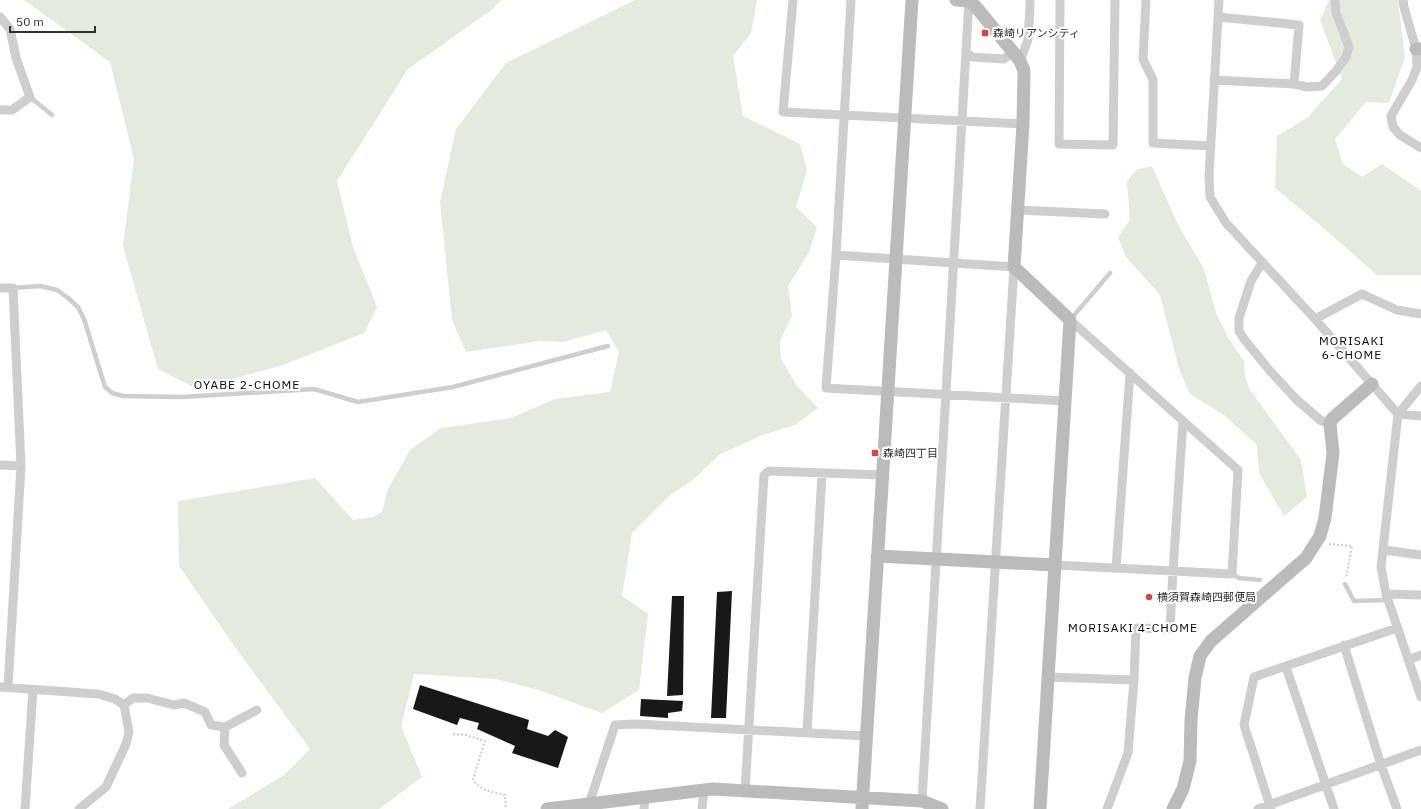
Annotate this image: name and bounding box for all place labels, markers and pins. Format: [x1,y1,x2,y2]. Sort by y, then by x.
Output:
place label: 森崎リアンシティ [993,26,1080,40]
marker: 森崎リアンシティ [980,28,990,38]
place label: 森崎四丁目 [883,446,938,460]
marker: 森崎四丁目 [870,448,880,458]
place label: 横須賀森崎四郵便局 [1157,590,1256,604]
marker: 横須賀森崎四郵便局 [1144,592,1154,602]

